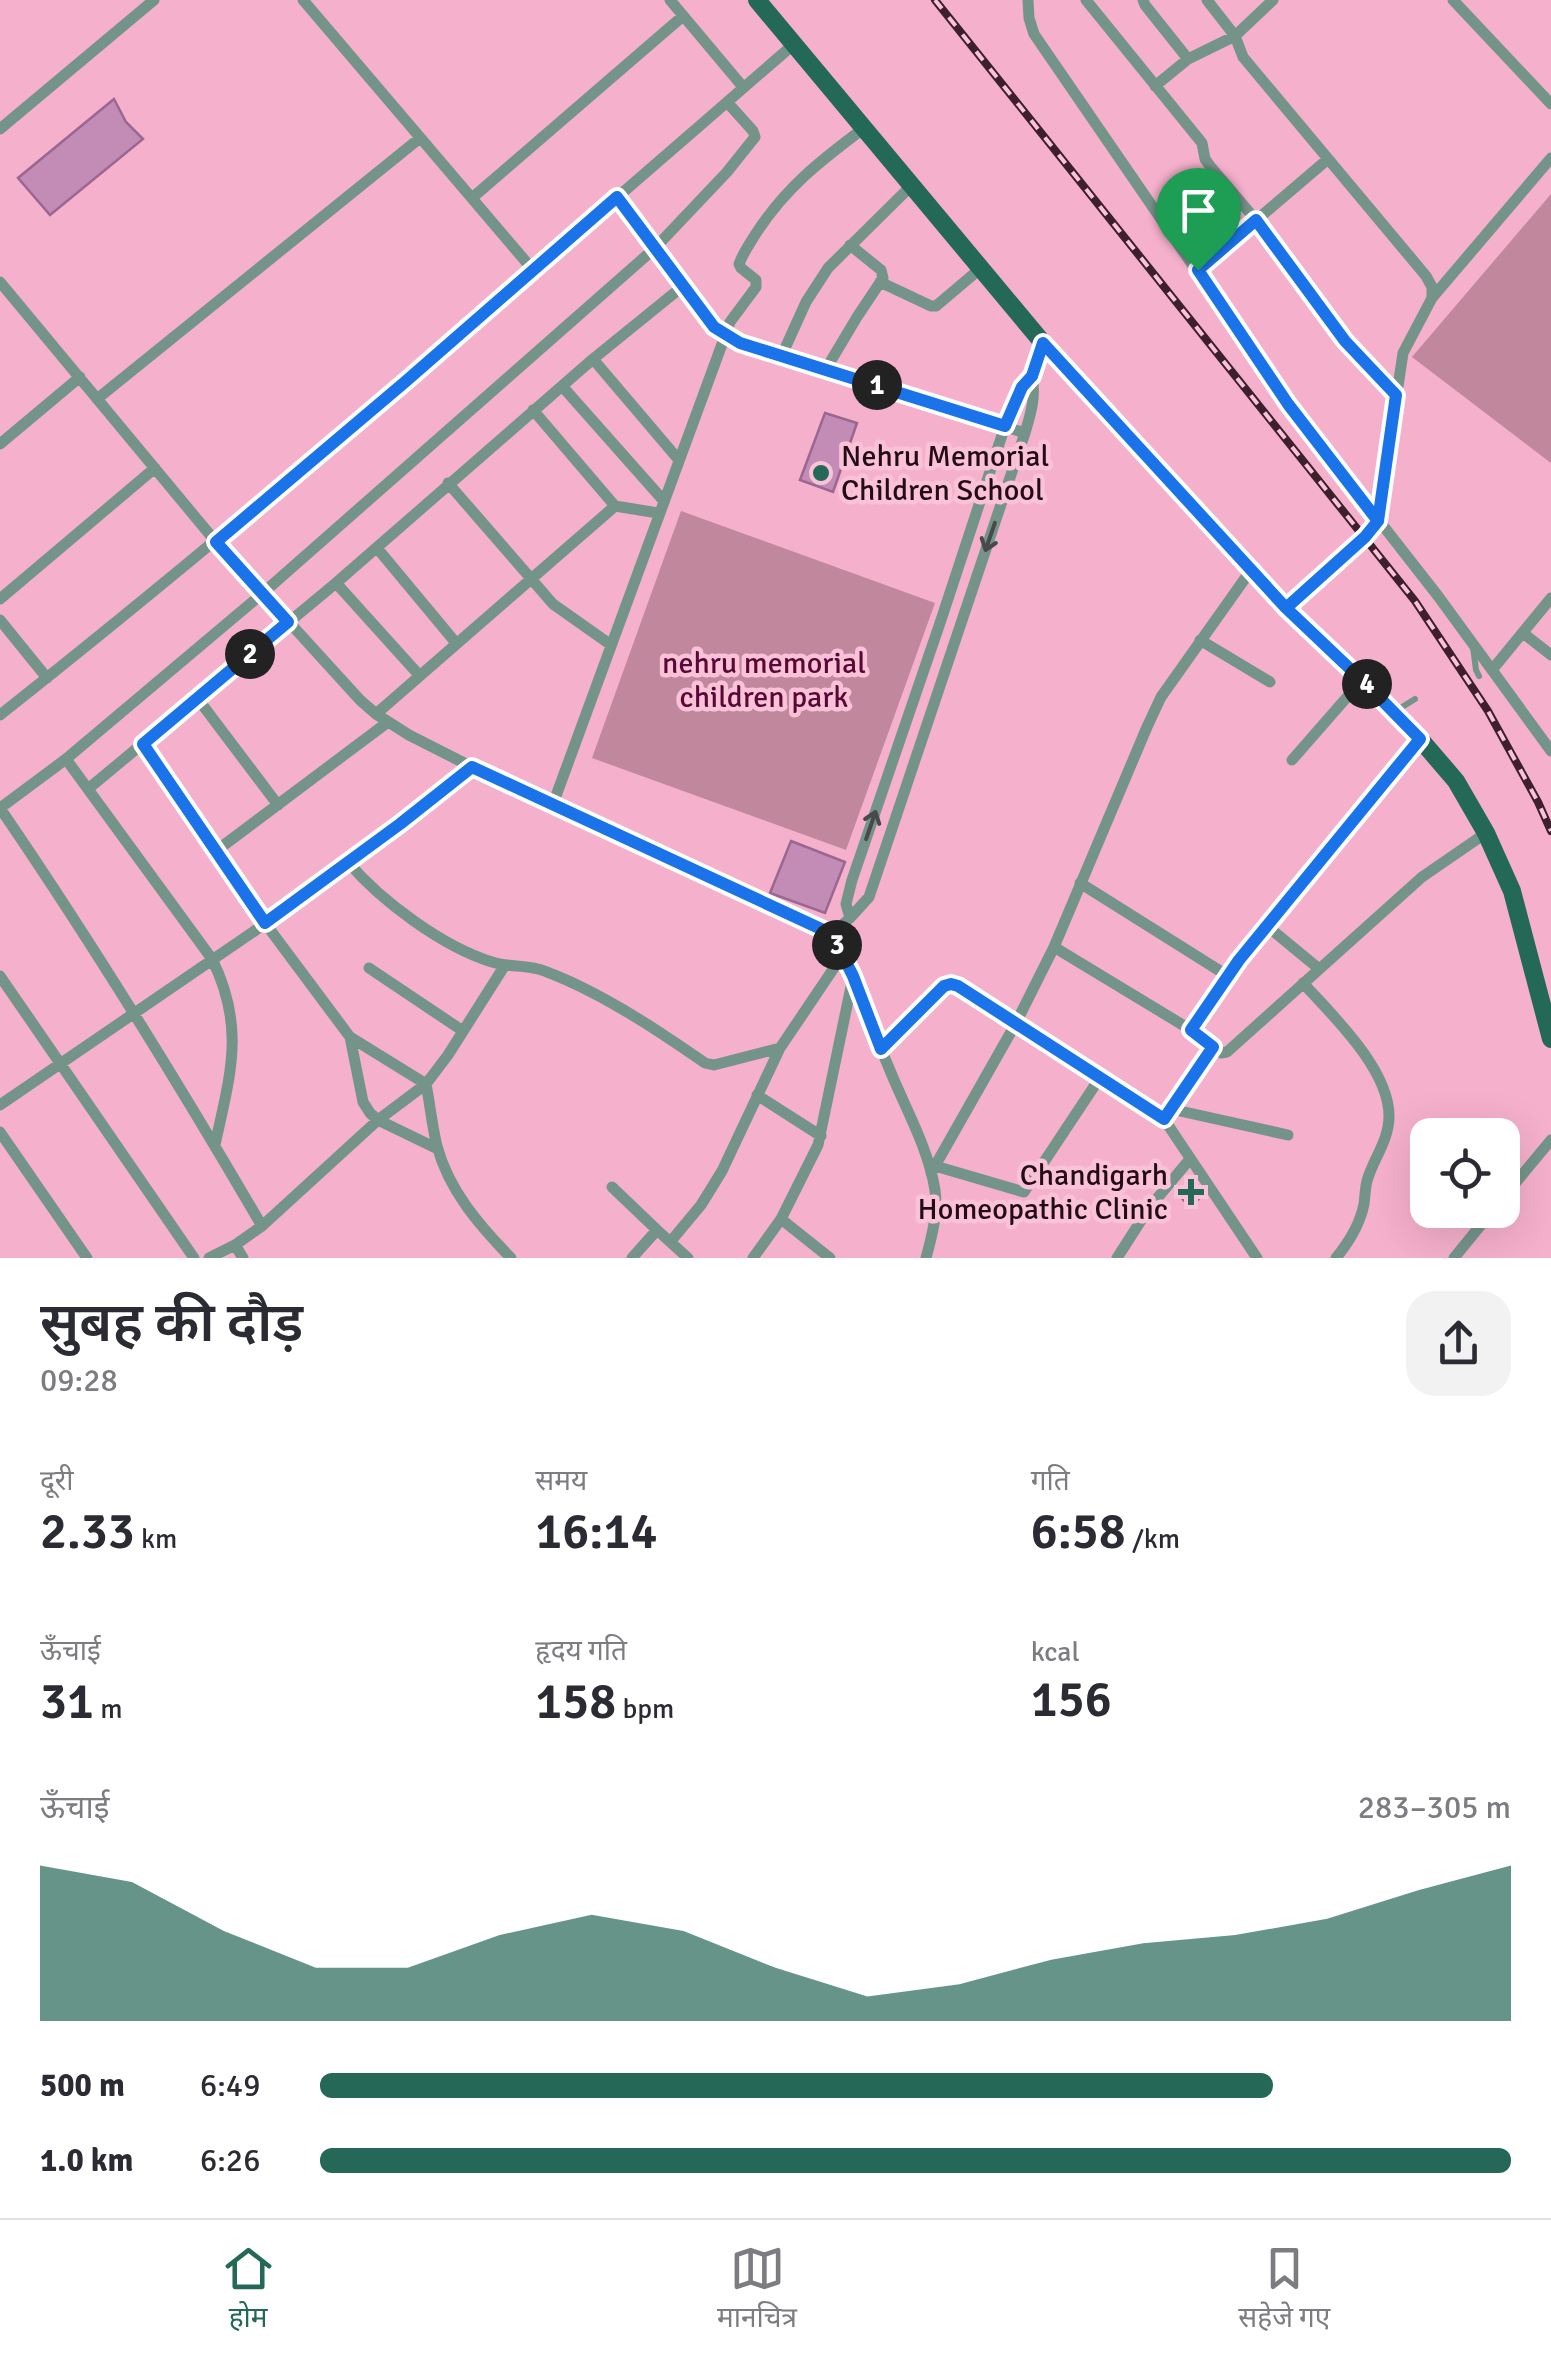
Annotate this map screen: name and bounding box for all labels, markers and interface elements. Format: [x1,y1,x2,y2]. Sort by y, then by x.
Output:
pin [1156,168,1241,271]
icon: arrive [1171,183,1226,238]
pin: 1 [852,360,902,410]
text: 1 [869,368,885,402]
place label: Nehru Memorial Children School [841,438,1049,509]
marker: Nehru Memorial Children School [810,462,832,484]
one-way arrow [979,520,997,552]
pin: 2 [225,629,275,679]
text: 2 [242,637,258,671]
park label: nehru memorial children park [662,645,866,716]
pin: 4 [1342,659,1392,709]
text: 4 [1359,667,1375,701]
one-way arrow [863,810,881,842]
pin: 3 [812,920,862,970]
text: 3 [829,928,845,962]
map controls [1410,1118,1520,1228]
button: locate [1410,1118,1520,1228]
place label: Chandigarh Homeopathic Clinic [918,1157,1168,1228]
marker: Chandigarh Homeopathic Clinic [1178,1179,1204,1205]
text: सुबह की दौड़ [40,1289,303,1357]
button: share [1406,1291,1511,1396]
text: 09:28 [40,1361,118,1400]
text: दूरी [40,1464,74,1498]
text: समय [535,1464,587,1498]
text: गति [1031,1464,1070,1498]
text: 2.33 [40,1501,135,1563]
text: 16:14 [535,1501,657,1563]
text: 6:58 [1031,1501,1126,1563]
text: km [135,1522,177,1556]
text: /km [1126,1522,1180,1556]
text: ऊँचाई [40,1634,101,1668]
text: हृदय गति [535,1634,627,1668]
text: kcal [1031,1635,1080,1669]
text: 156 [1031,1669,1112,1731]
text: 31 [40,1671,94,1733]
text: 158 [535,1671,616,1733]
text: m [94,1692,123,1726]
text: bpm [616,1692,674,1726]
text: ऊँचाई [40,1788,109,1827]
text: 283–305 m [1358,1788,1511,1827]
text: 500 m [40,2066,125,2105]
text: 6:49 [200,2066,260,2105]
text: 1.0 km [40,2141,133,2180]
text: 6:26 [200,2141,260,2180]
tab: होम [221,2241,276,2338]
tab: मानचित्र [717,2241,797,2338]
tab: सहेजे गए [1238,2241,1330,2338]

